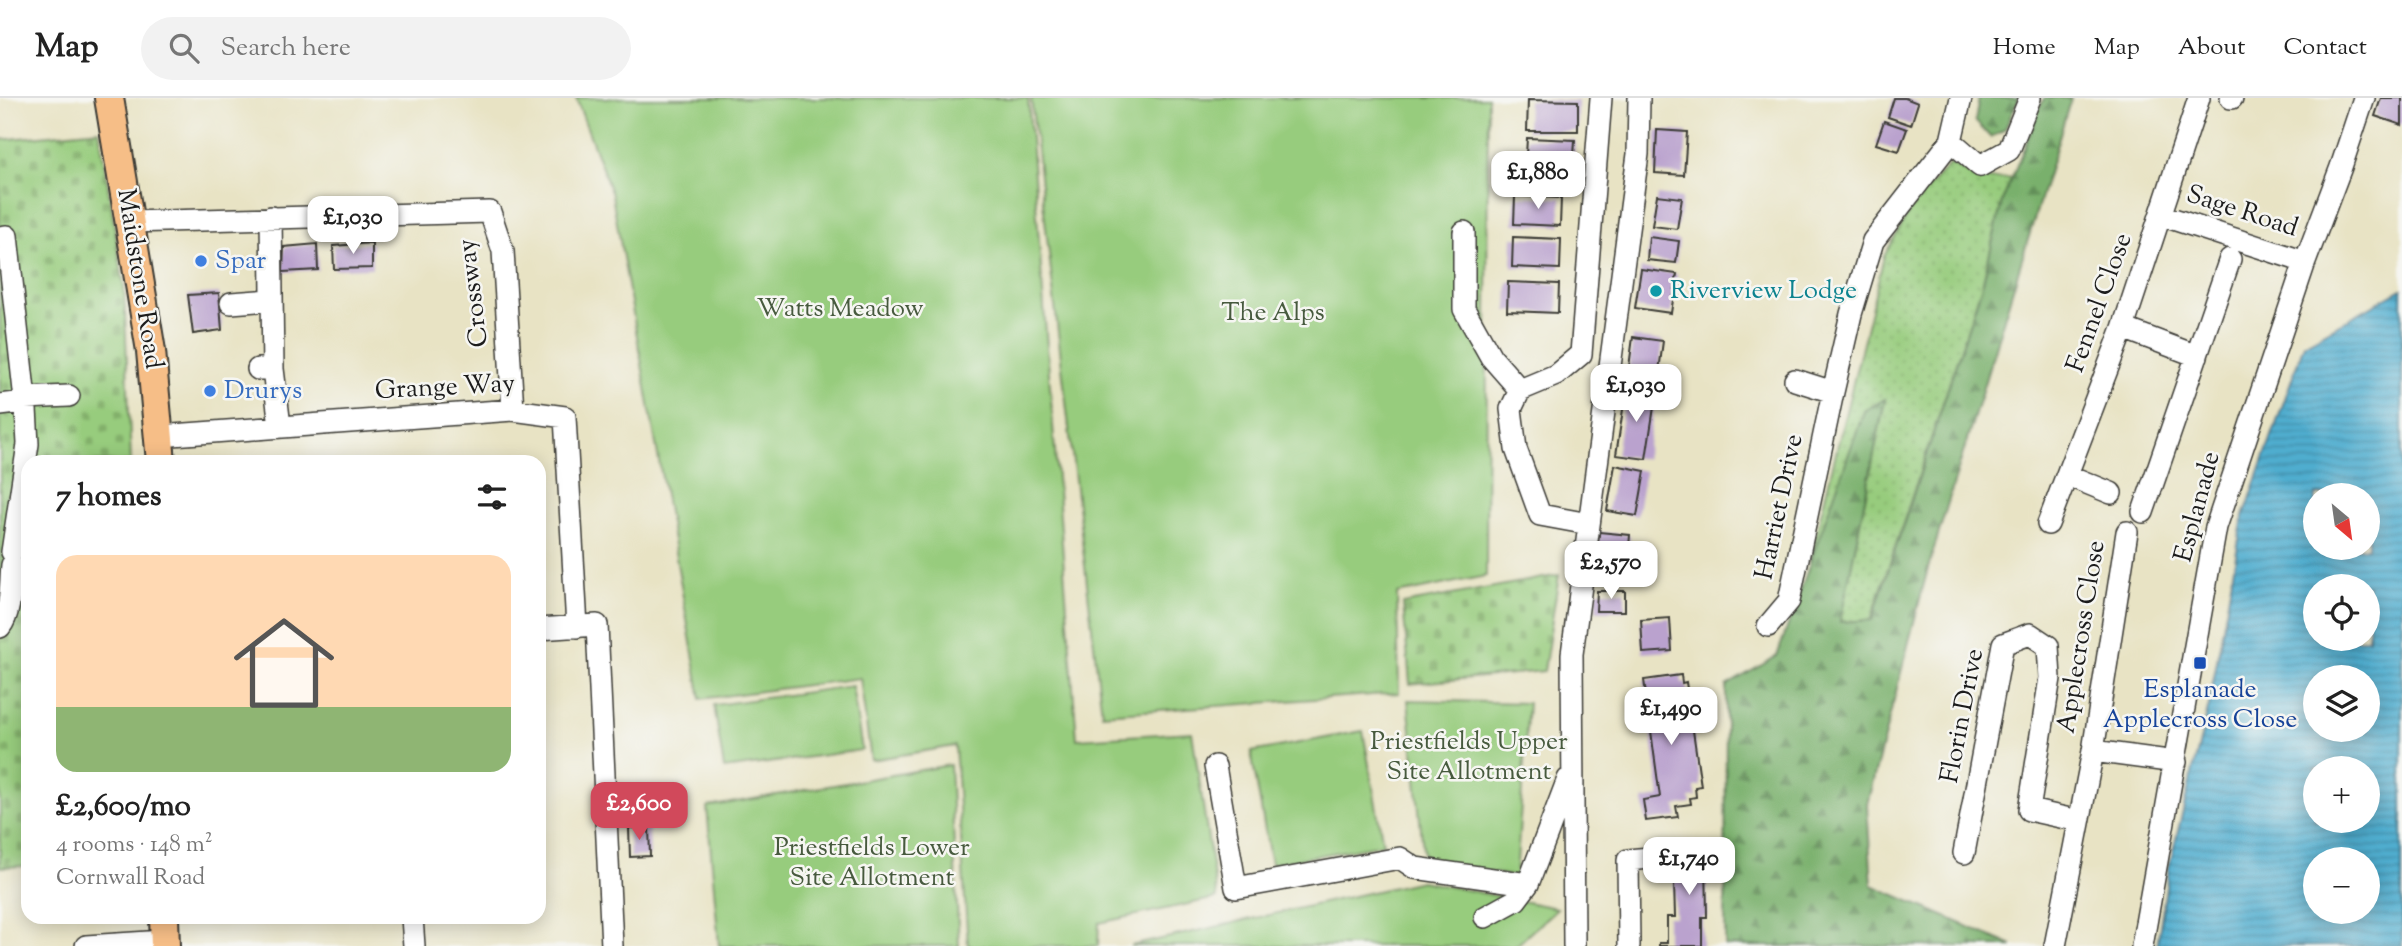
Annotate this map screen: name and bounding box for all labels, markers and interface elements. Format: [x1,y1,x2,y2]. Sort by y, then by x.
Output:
search box [141,17,631,80]
text: Map [35,24,99,72]
icon: search [165,29,203,67]
text: Search here [221,30,351,67]
text: Home [1993,31,2056,65]
text: Map [2094,31,2140,65]
text: About [2178,31,2245,65]
text: Contact [2283,31,2367,65]
pin: £1,880 [1481,152,1595,211]
text: £1,880 [1507,157,1569,190]
street label: Sage Road [2181,177,2303,248]
street label: Maidstone Road [106,186,172,372]
pin: £1,030 [296,197,410,256]
text: £1,030 [323,202,383,235]
street label: Fennel Close [2058,228,2142,378]
street label: Crossway [449,237,499,349]
place label: Spar [215,243,267,280]
marker: Spar [193,253,209,269]
place label: Riverview Lodge [1670,273,1857,310]
marker: Riverview Lodge [1648,283,1664,299]
park label: Watts Meadow [756,291,924,328]
park label: The Alps [1221,295,1325,332]
pin: £1,030 [1579,364,1693,424]
street label: Grange Way [374,366,516,410]
text: £1,030 [1606,370,1666,403]
place label: Drurys [224,373,302,410]
marker: Drurys [202,383,218,399]
street label: Harriet Drive [1747,431,1813,583]
street label: Esplanade [2166,448,2230,566]
text: 7 homes [56,476,161,519]
icon: filters [473,478,511,516]
north arrow [2303,483,2380,560]
map controls [2303,483,2380,924]
street label: Applecross Close [2049,538,2115,736]
pin: £2,570 [1554,542,1668,601]
text: £2,570 [1581,547,1641,580]
button: locate [2303,574,2380,651]
icon: home [221,600,347,726]
street label: Florin Drive [1932,646,1994,786]
marker: Esplanade Applecross Close [2192,655,2208,671]
button: layers [2303,665,2380,742]
place label: Esplanade Applecross Close [2103,672,2297,739]
pin: £1,490 [1614,688,1728,747]
text: £1,490 [1640,693,1702,726]
park label: Priestfields Upper Site Allotment [1370,724,1568,791]
button: + [2303,756,2380,833]
pin: £2,600 [582,782,696,842]
text: £2,600/mo [56,786,191,829]
text: £2,600 [607,788,671,821]
text: 4 rooms · 148 m² [56,829,213,862]
park label: Priestfields Lower Site Allotment [774,830,970,897]
pin: £1,740 [1632,838,1746,897]
text: £1,740 [1659,843,1719,876]
button: − [2303,847,2380,924]
text: Cornwall Road [56,862,205,895]

